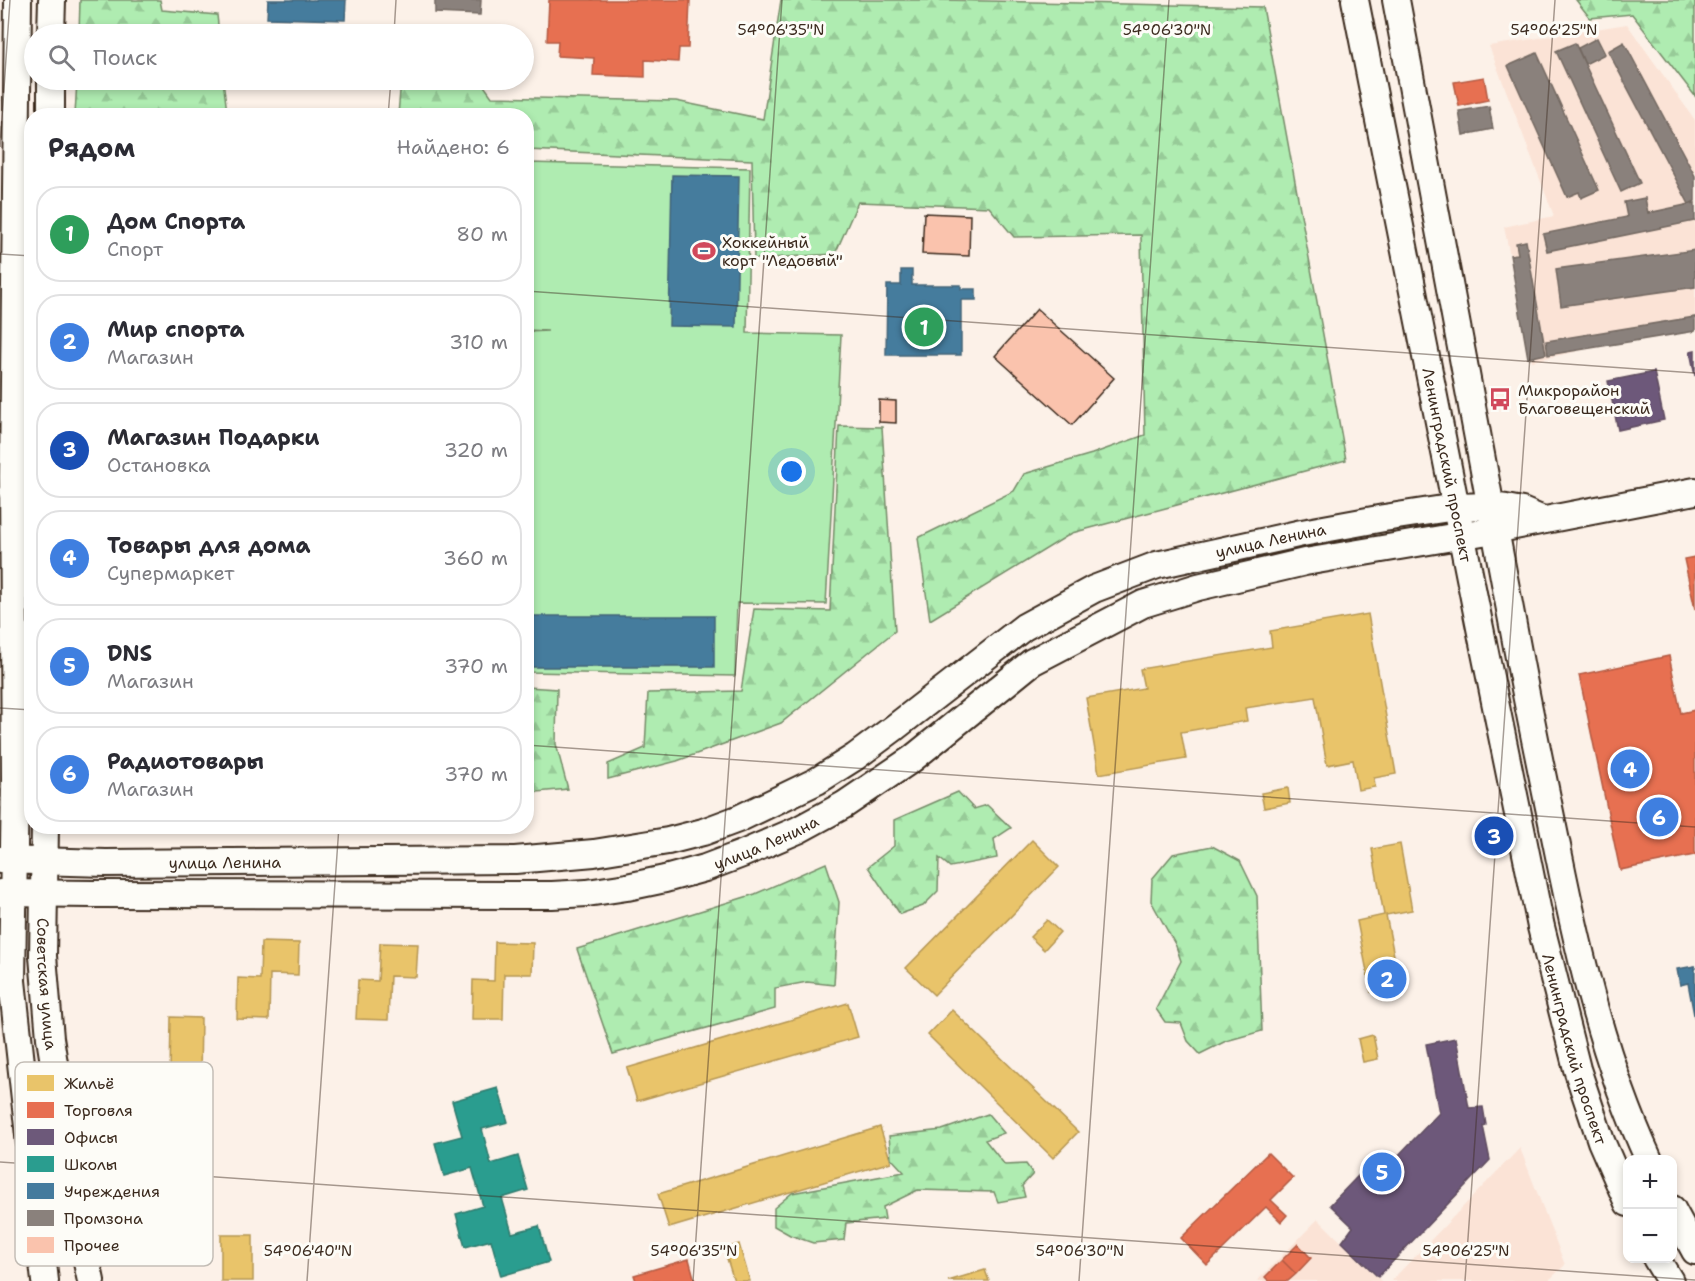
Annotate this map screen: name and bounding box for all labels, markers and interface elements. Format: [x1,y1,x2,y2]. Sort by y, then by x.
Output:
text: 54°06'35"N [738,20,824,40]
text: 54°06'30"N [1123,20,1211,40]
text: 54°06'25"N [1511,20,1598,40]
search box [24,24,534,90]
icon: search [45,41,78,74]
text: Поиск [93,43,157,72]
text: Рядом [48,130,135,165]
text: Найдено: 6 [397,134,510,160]
text: Дом Спорта [107,207,245,236]
text: 1 [65,221,74,247]
text: 80 m [456,221,508,247]
place label: Хоккейный корт "Ледовый" [722,232,843,271]
text: Спорт [107,236,163,262]
sports icon: Хоккейный корт "Ледовый" [691,238,717,264]
pin: 1 [904,304,944,350]
text: Мир спорта [107,315,245,344]
text: 2 [63,329,77,355]
text: 310 m [449,329,508,355]
text: Магазин [107,344,194,370]
street label: Ленинградский проспект [1418,366,1477,565]
place label: Микрорайон Благовещенский [1518,380,1650,419]
bus stop icon: Микрорайон Благовещенский [1487,386,1513,412]
text: Магазин Подарки [107,423,320,452]
text: 3 [63,437,77,463]
text: 320 m [444,437,508,463]
text: Остановка [107,452,211,478]
your location [777,457,806,486]
street label: улица Ленина [1213,518,1328,562]
text: Товары для дома [107,531,311,560]
text: 4 [63,545,77,571]
text: 360 m [443,545,508,571]
text: Супермаркет [107,560,234,586]
text: DNS [107,639,152,668]
text: 5 [63,653,76,679]
text: 370 m [444,653,508,679]
text: Магазин [107,668,194,694]
pin: 4 [1610,746,1650,792]
text: Радиотовары [107,747,264,776]
text: 6 [63,761,77,787]
text: 370 m [444,761,508,787]
text: Магазин [107,776,194,802]
pin: 6 [1640,794,1678,840]
street label: улица Ленина [711,810,822,874]
pin: 3 [1474,814,1514,858]
street label: улица Ленина [169,851,281,873]
street label: Советская улица [32,918,62,1051]
street label: Ленинградский проспект [1538,951,1612,1148]
pin: 2 [1368,956,1406,1002]
legend [15,1062,213,1266]
text: Жильё [64,1073,114,1094]
text: Торговля [64,1100,133,1121]
text: Офисы [64,1127,118,1148]
pin: 5 [1362,1150,1402,1194]
text: Школы [64,1154,118,1175]
map controls [1623,1155,1677,1263]
button: + [1623,1155,1677,1209]
text: Учреждения [64,1181,160,1202]
text: Промзона [64,1208,143,1229]
button: − [1623,1209,1677,1263]
text: Прочее [64,1235,120,1256]
text: 54°06'40"N [264,1241,352,1261]
text: 54°06'35"N [651,1241,737,1261]
text: 54°06'30"N [1036,1241,1124,1261]
text: 54°06'25"N [1423,1241,1510,1261]

